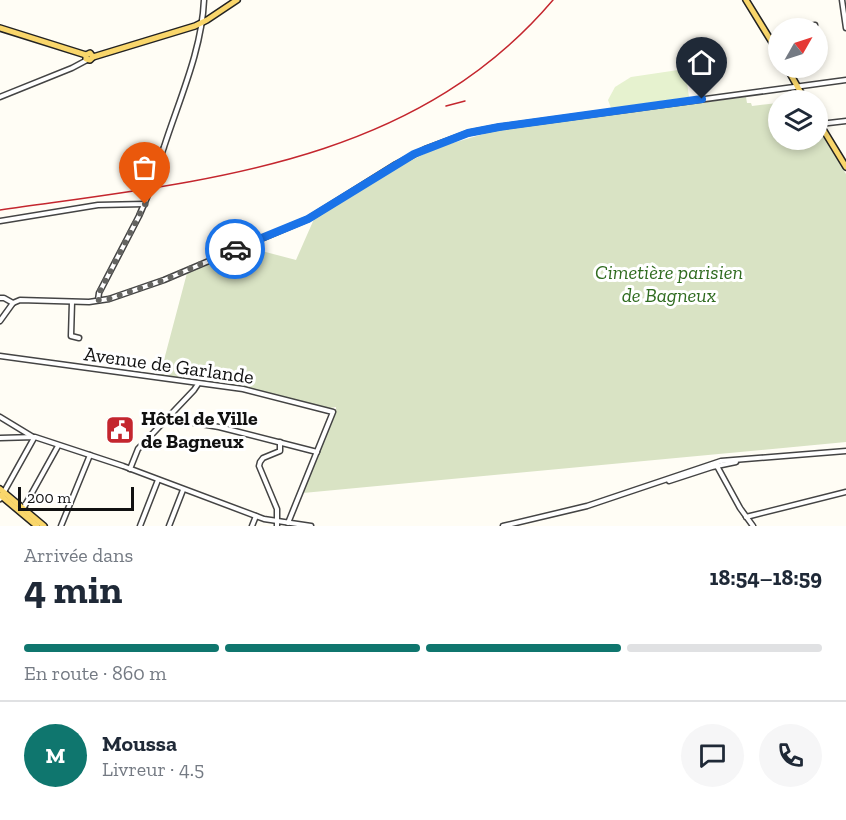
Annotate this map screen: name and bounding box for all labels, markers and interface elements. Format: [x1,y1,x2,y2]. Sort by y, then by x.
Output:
north arrow [768,18,828,78]
map controls [768,18,828,150]
pin [676,37,727,99]
icon: home [685,46,718,79]
button: layers [768,90,828,150]
pin [119,142,170,204]
icon: bag [128,151,161,184]
courier [205,219,265,279]
icon: car [219,233,252,266]
park label: Cimetière parisien de Bagneux [595,260,743,307]
street label: Avenue de Garlande [82,341,256,389]
place label: Hôtel de Ville de Bagneux [141,406,258,453]
public building icon: Hôtel de Ville de Bagneux [104,414,136,446]
scale bar [18,484,134,511]
text: 200 m [27,488,71,507]
text: Arrivée dans [24,543,133,567]
text: 18:54–18:59 [710,564,822,591]
text: 4 min [24,566,122,613]
text: En route · 860 m [24,661,167,685]
button: chat [681,724,744,787]
button: phone [759,724,822,787]
text: Moussa [102,730,177,757]
text: M [46,742,65,769]
text: Livreur · 4.5 [102,757,204,781]

